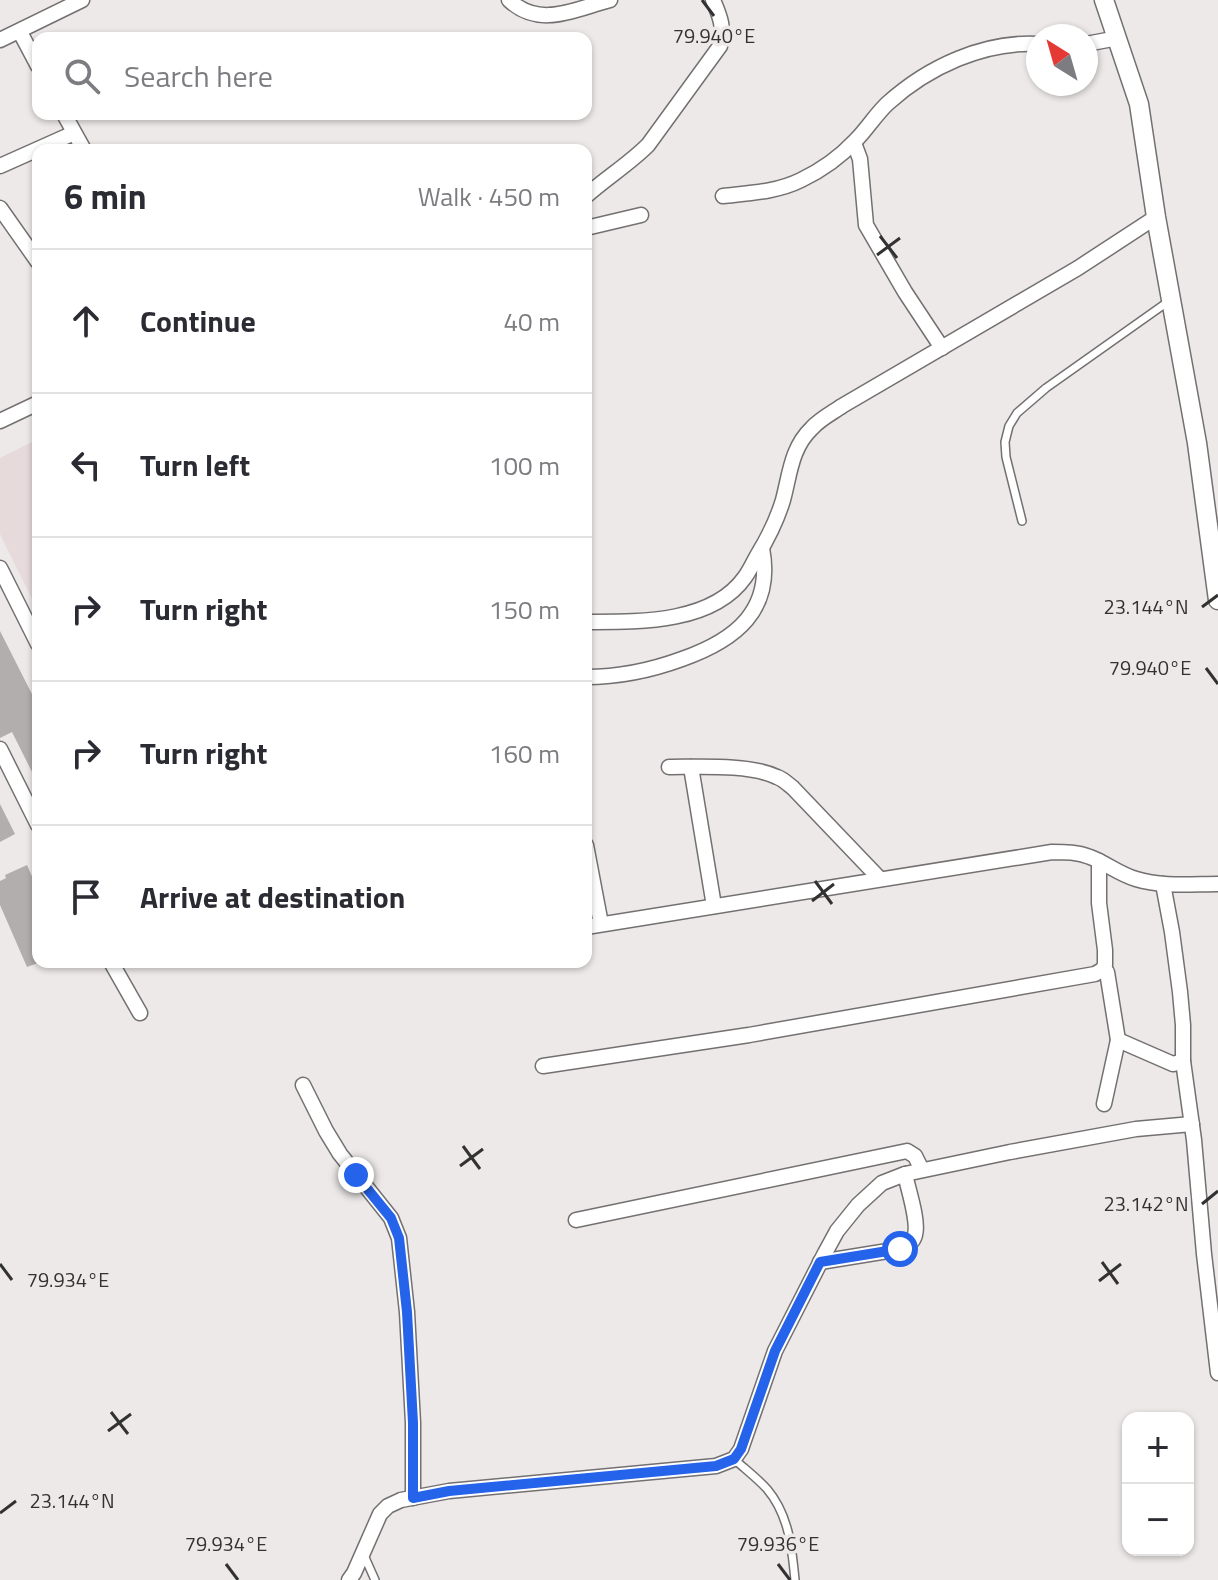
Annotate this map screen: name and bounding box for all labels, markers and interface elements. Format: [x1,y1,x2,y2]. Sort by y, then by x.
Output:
text: 79.940°E [673,20,755,51]
north arrow [1026,24,1098,96]
search box [32,32,592,120]
text: Search here [124,53,273,99]
icon: search [60,54,104,98]
text: 6 min [64,170,147,222]
text: Walk · 450 m [418,177,560,216]
text: Continue [140,298,256,344]
icon: ahead [64,299,108,343]
text: 40 m [503,302,560,341]
text: Turn left [140,442,250,488]
icon: left [64,443,108,487]
text: 100 m [489,446,560,485]
text: Turn right [140,586,268,632]
icon: right [64,587,108,631]
text: 150 m [489,590,560,629]
text: 23.144°N [1103,591,1189,622]
text: 79.940°E [1109,652,1191,683]
text: Turn right [140,730,268,776]
icon: right [64,731,108,775]
text: 160 m [489,734,560,773]
text: Arrive at destination [140,874,405,920]
icon: arrive [64,875,108,919]
route end [338,1157,374,1193]
text: 23.142°N [1103,1188,1189,1219]
route start [882,1231,918,1267]
text: 79.934°E [27,1264,109,1295]
map controls [1122,1412,1194,1556]
button: + [1122,1412,1194,1484]
button: − [1122,1484,1194,1556]
text: 23.144°N [29,1485,115,1516]
text: 79.934°E [185,1528,267,1559]
text: 79.936°E [737,1528,819,1559]

